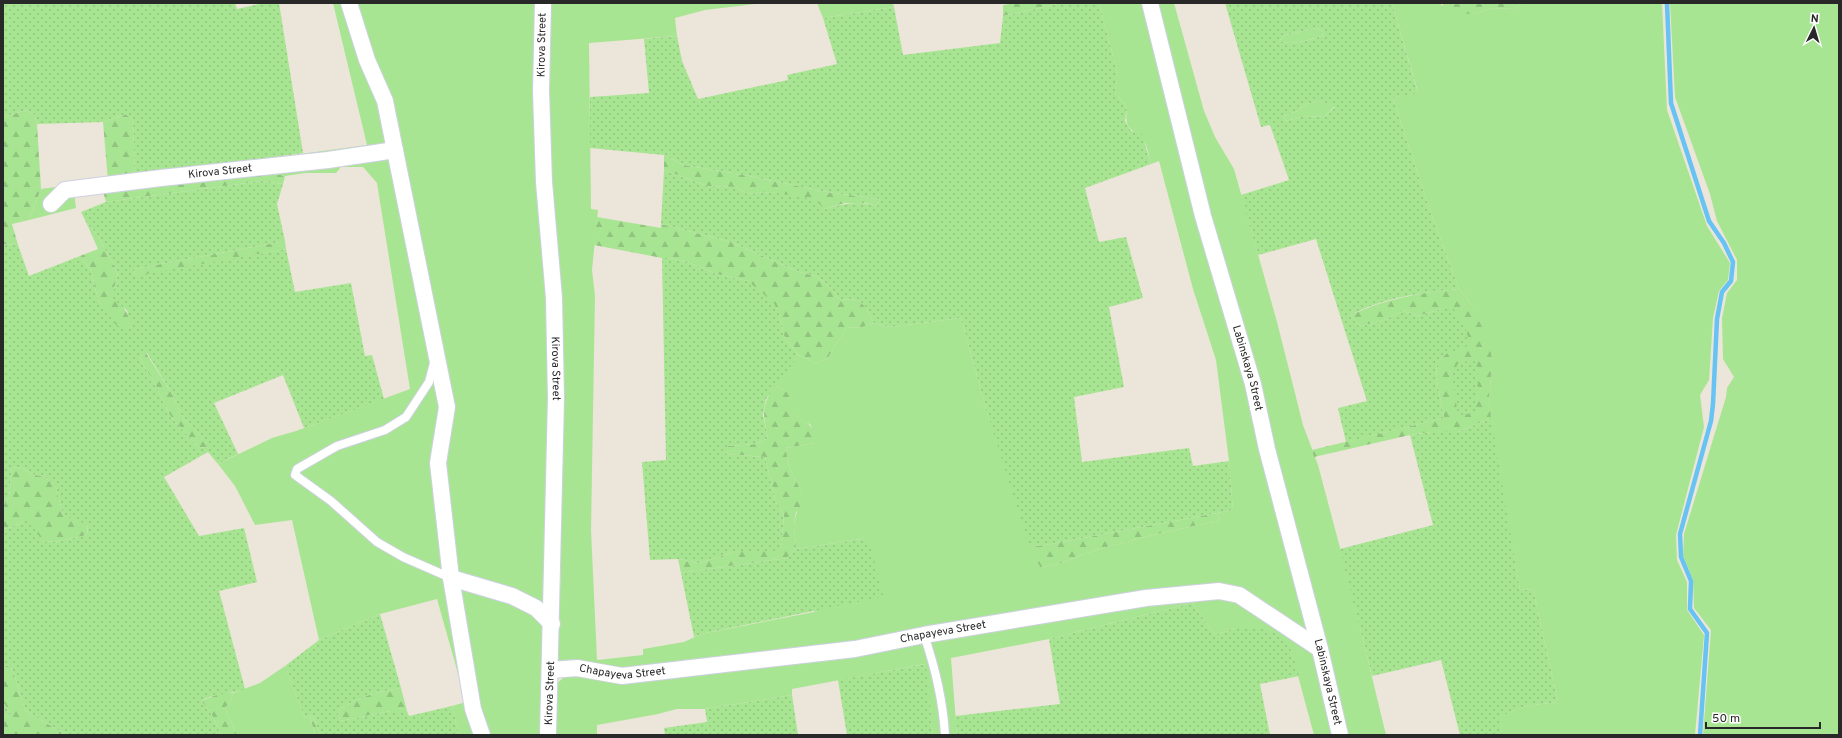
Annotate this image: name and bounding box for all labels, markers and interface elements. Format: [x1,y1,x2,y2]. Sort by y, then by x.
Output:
north arrow [1794,8,1834,48]
text: N [1810,12,1819,26]
street label: Kirova Street [534,13,550,77]
street label: Kirova Street [187,161,253,182]
street label: Labinskaya Street [1229,324,1266,412]
street label: Kirova Street [548,336,563,401]
street label: Chapayeva Street [899,618,987,647]
street label: Labinskaya Street [1311,637,1344,726]
street label: Kirova Street [542,661,558,725]
street label: Chapayeva Street [578,662,666,683]
scale bar [1706,704,1820,730]
text: 50 m [1712,711,1740,727]

